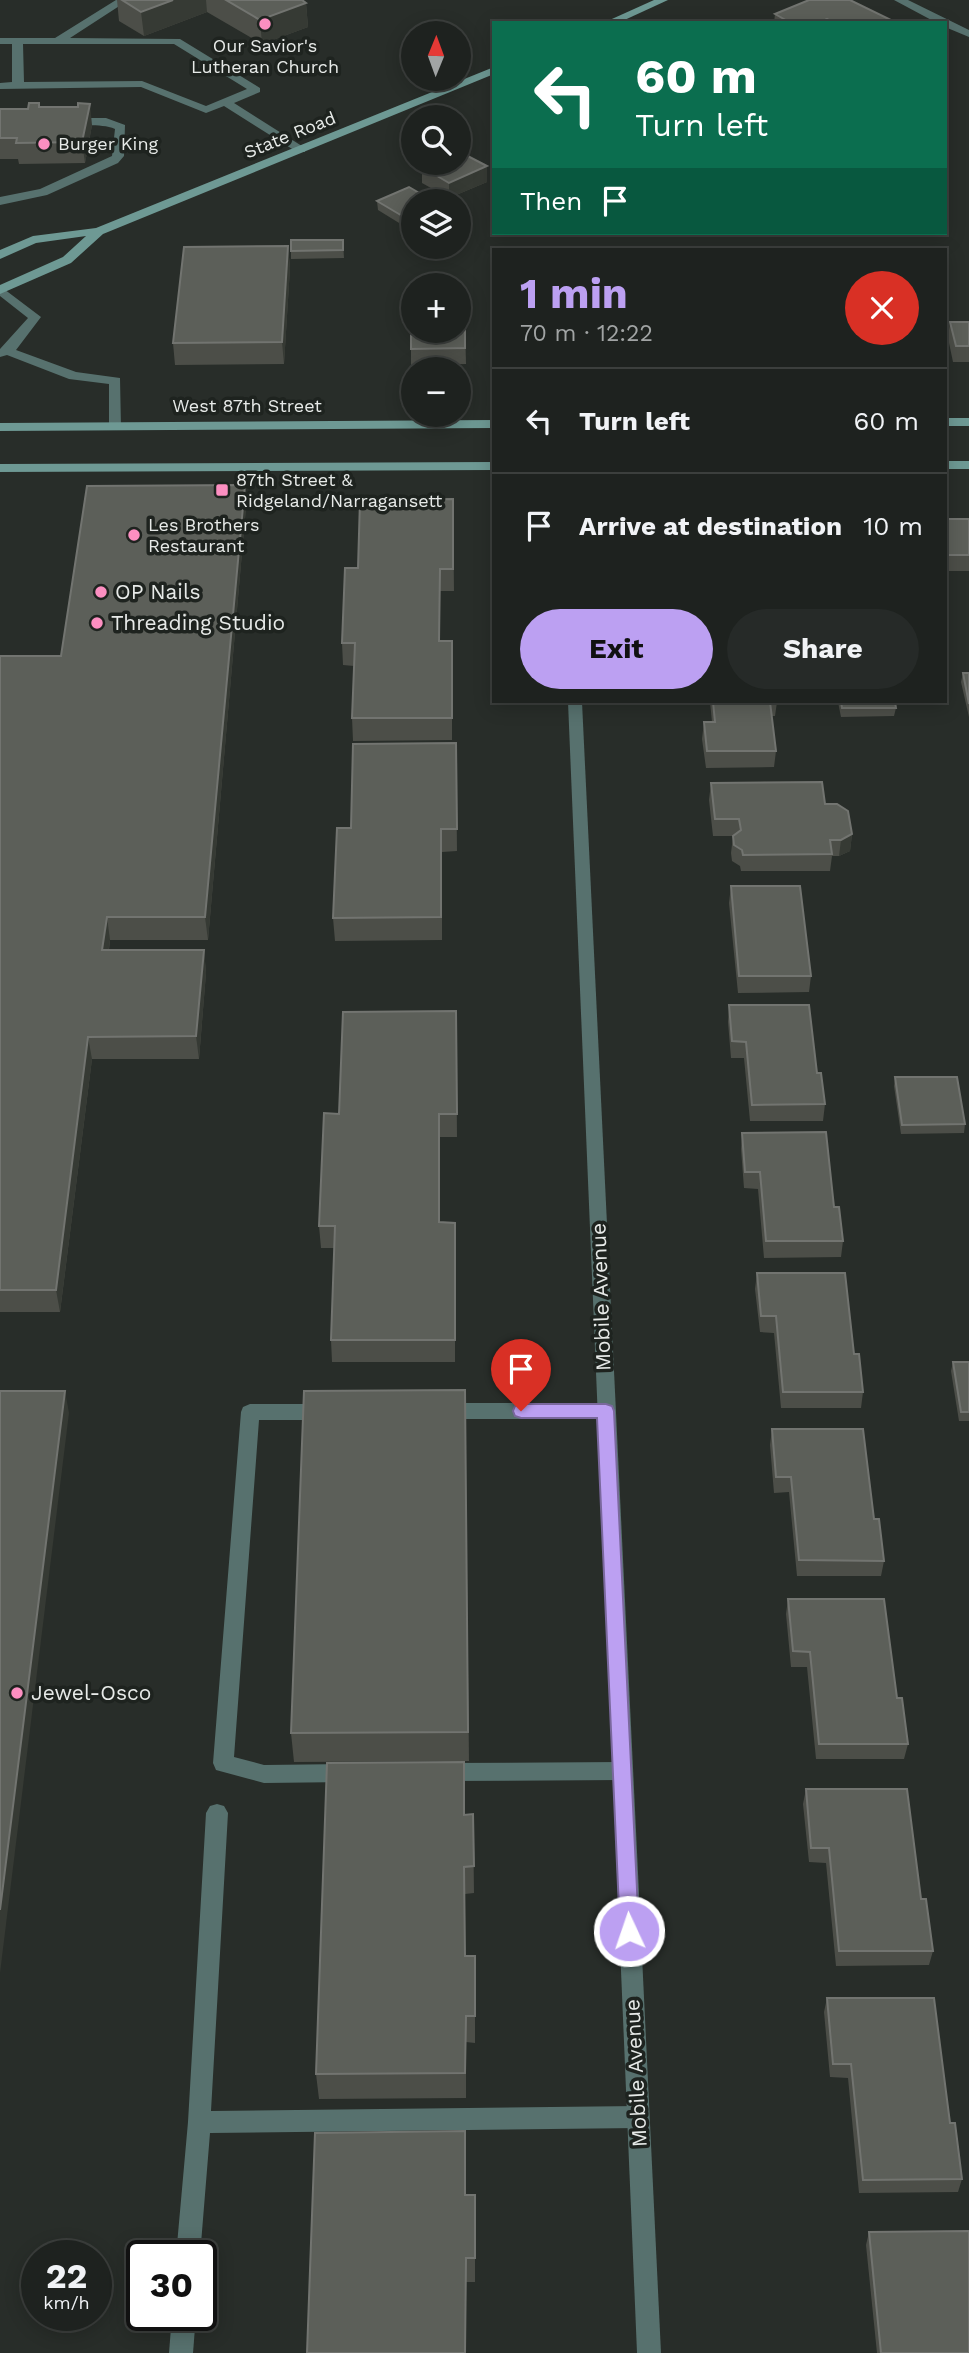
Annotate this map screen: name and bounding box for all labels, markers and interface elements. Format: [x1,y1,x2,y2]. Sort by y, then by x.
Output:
marker: Our Savior's Lutheran Church [257,16,273,32]
north arrow [401,21,471,91]
map controls [401,21,471,427]
place label: Our Savior's Lutheran Church [191,35,339,77]
text: 60 m [635,47,757,105]
icon: left [520,49,611,140]
button: search [401,105,471,175]
text: Turn left [635,106,768,144]
street label: State Road [241,107,339,162]
place label: Burger King [58,133,159,154]
marker: Burger King [36,136,52,152]
icon: arrive [596,182,634,220]
text: Then [520,186,582,216]
button: layers [401,189,471,259]
text: 1 min [520,269,628,318]
button: close [845,271,919,345]
button: + [401,273,471,343]
text: 70 m · 12:22 [520,320,653,347]
button: − [401,357,471,427]
street label: West 87th Street [172,395,322,416]
icon: left [520,402,558,440]
text: Turn left [579,406,690,436]
text: 60 m [853,406,919,436]
place label: 87th Street & Ridgeland/Narragansett [236,469,443,511]
marker: 87th Street & Ridgeland/Narragansett [214,482,230,498]
icon: arrive [520,507,558,545]
text: Arrive at destination [579,511,842,541]
text: 10 m [863,511,923,541]
place label: Les Brothers Restaurant [148,514,259,556]
marker: Les Brothers Restaurant [126,527,142,543]
place label: OP Nails [115,579,200,604]
marker: OP Nails [93,584,109,600]
button: Exit [520,609,713,689]
button: Share [727,609,919,689]
place label: Threading Studio [111,610,285,635]
marker: Threading Studio [89,615,105,631]
street label: Mobile Avenue [585,1222,616,1372]
pin [491,1339,551,1411]
icon: arrive [502,1350,540,1388]
place label: Jewel-Osco [31,1680,151,1705]
marker: Jewel-Osco [9,1685,25,1701]
position arrow [592,1894,666,1968]
street label: Mobile Avenue [619,1998,652,2148]
speed limit sign: 30 [126,2240,217,2331]
text: 22 [46,2255,87,2297]
text: km/h [43,2292,90,2313]

